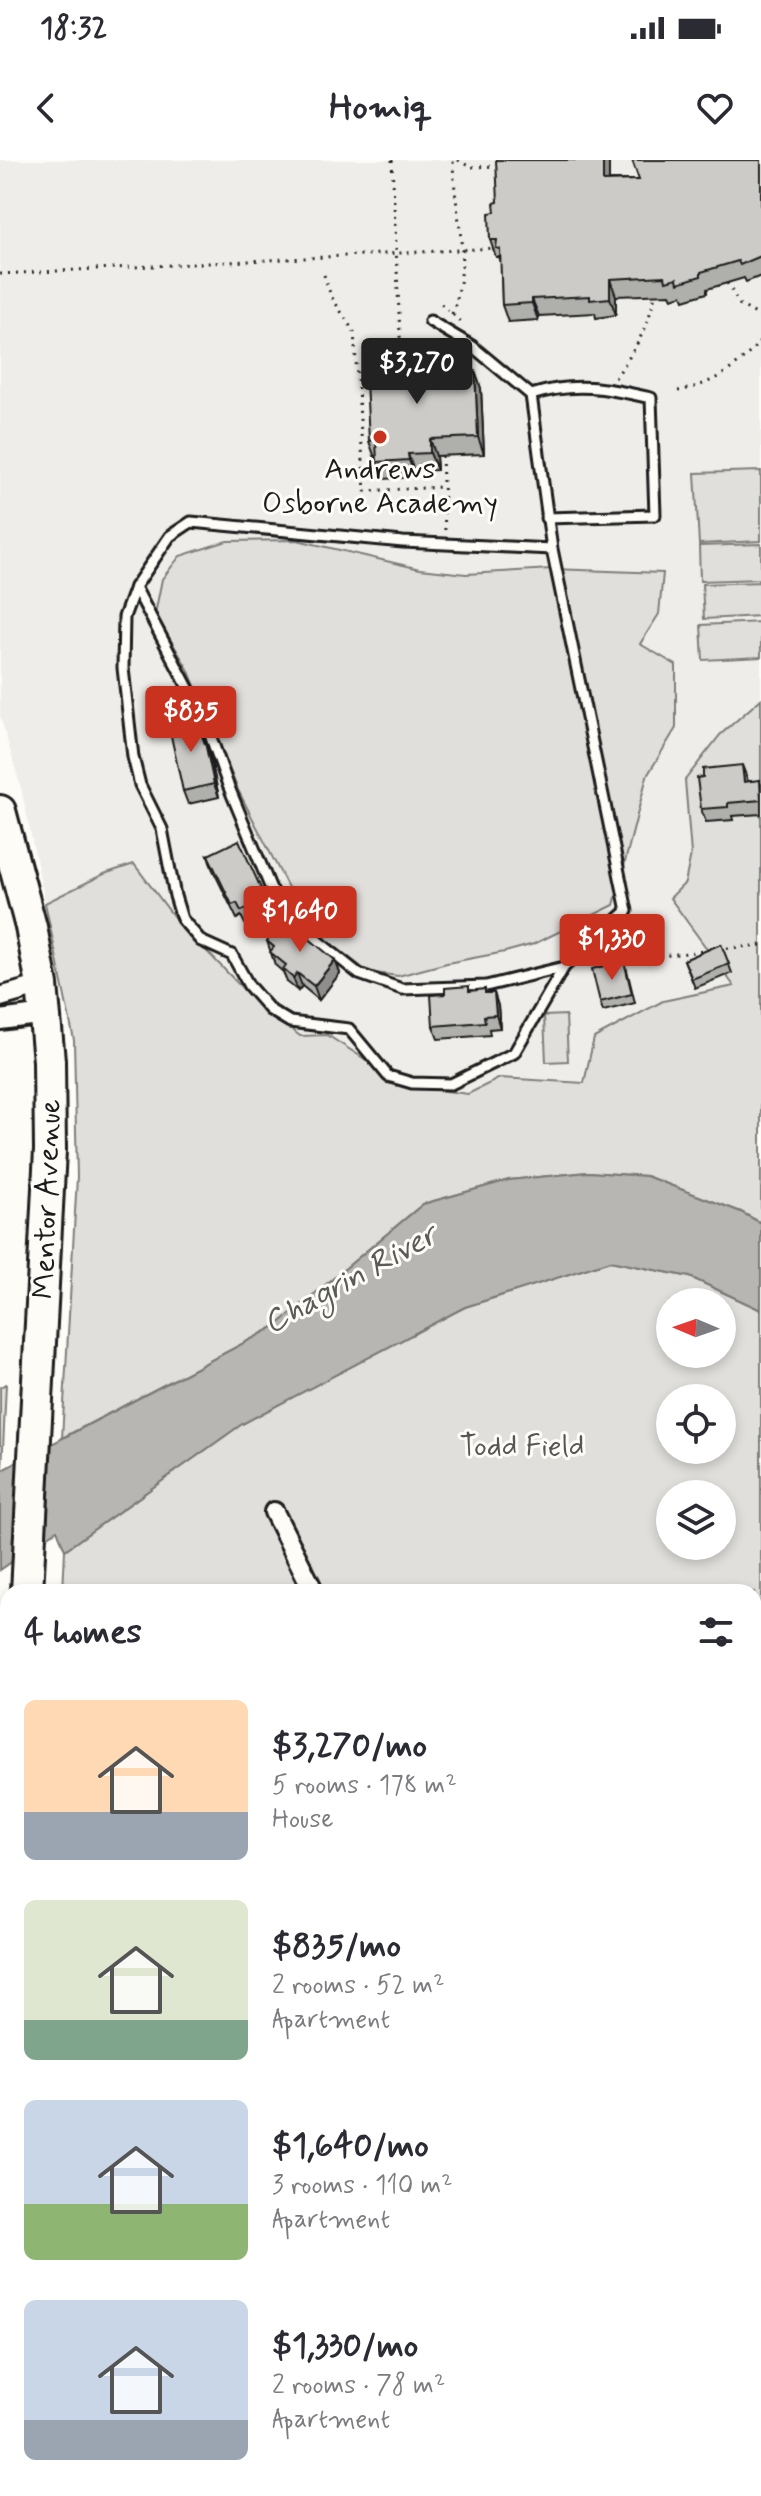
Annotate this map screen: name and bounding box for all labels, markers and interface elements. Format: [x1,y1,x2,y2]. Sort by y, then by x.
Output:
text: 18:32 [40,9,107,48]
text: Homiq [329,85,432,132]
icon: back [24,86,68,130]
icon: heart [693,86,737,130]
pin: $3,270 [352,338,482,406]
text: $3,270 [379,347,455,381]
marker: Andrews Osborne Academy [371,428,389,446]
place label: Andrews Osborne Academy [262,450,498,523]
pin: $835 [144,686,238,754]
text: $835 [163,695,219,729]
pin: $1,640 [235,886,365,954]
text: $1,640 [262,895,338,929]
pin: $1,330 [547,914,677,982]
text: $1,330 [578,923,646,957]
street label: Mentor Avenue [25,1098,70,1300]
water label: Chagrin River [256,1213,450,1347]
north arrow [656,1288,736,1368]
map controls [656,1288,736,1560]
button: locate [656,1384,736,1464]
park label: Todd Field [460,1427,584,1466]
button: layers [656,1480,736,1560]
text: 4 homes [24,1610,142,1655]
icon: filters [694,1610,738,1654]
text: $3,270/mo [272,1724,427,1769]
icon: home [88,1732,184,1828]
text: 5 rooms · 178 m² [272,1769,457,1803]
text: House [272,1803,333,1837]
text: $835/mo [272,1924,401,1969]
icon: home [88,1932,184,2028]
text: 2 rooms · 52 m² [272,1969,444,2003]
text: Apartment [272,2003,390,2037]
text: $1,640/mo [272,2124,429,2169]
icon: home [88,2132,184,2228]
text: 3 rooms · 110 m² [272,2169,453,2203]
text: Apartment [272,2203,390,2237]
text: $1,330/mo [272,2324,418,2369]
icon: home [88,2332,184,2428]
text: 2 rooms · 78 m² [272,2369,445,2403]
text: Apartment [272,2403,390,2437]

